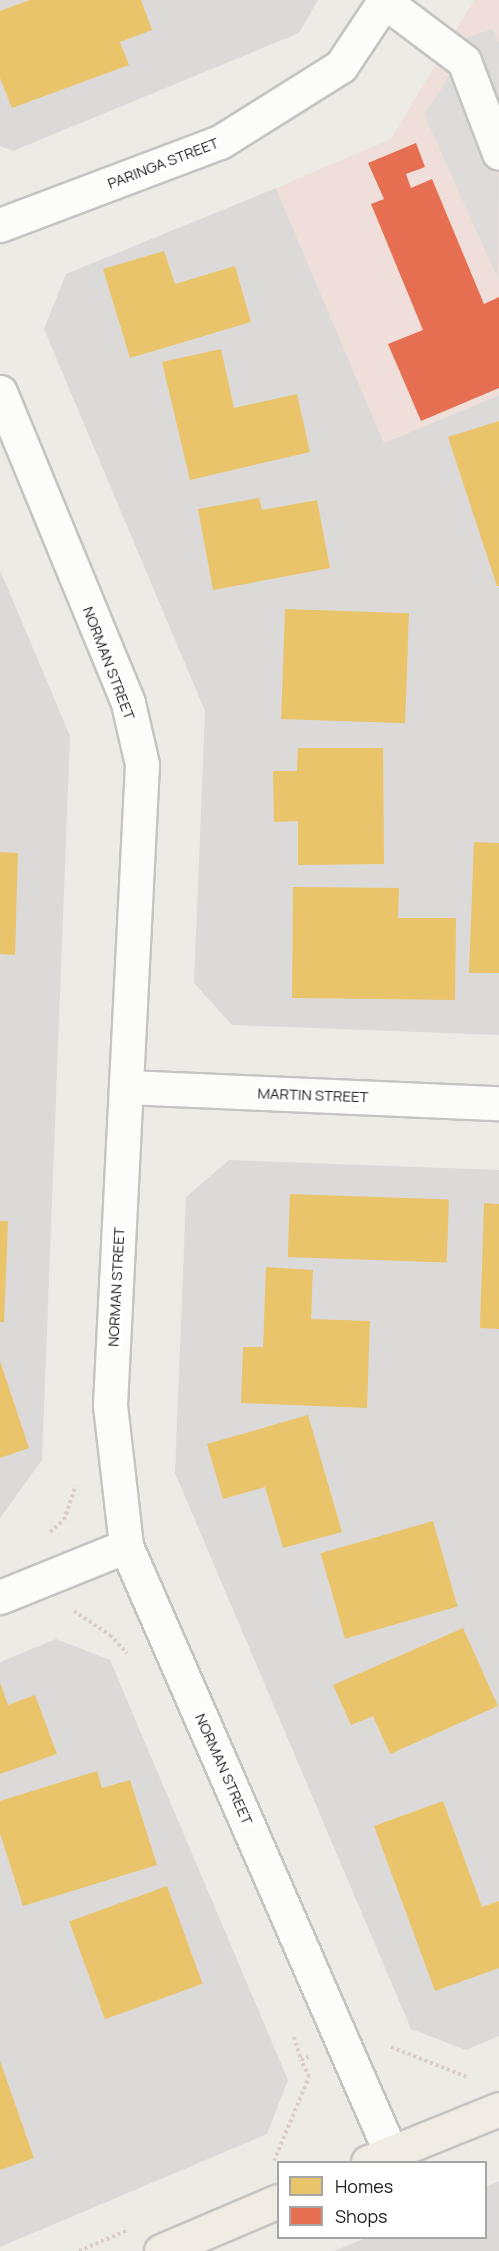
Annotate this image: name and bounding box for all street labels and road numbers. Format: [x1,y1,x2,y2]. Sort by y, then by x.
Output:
street label: PARINGA STREET [105,134,221,192]
street label: NORMAN STREET [79,604,139,722]
street label: MARTIN STREET [257,1084,369,1106]
street label: NORMAN STREET [104,1227,128,1347]
street label: NORMAN STREET [191,1711,257,1827]

